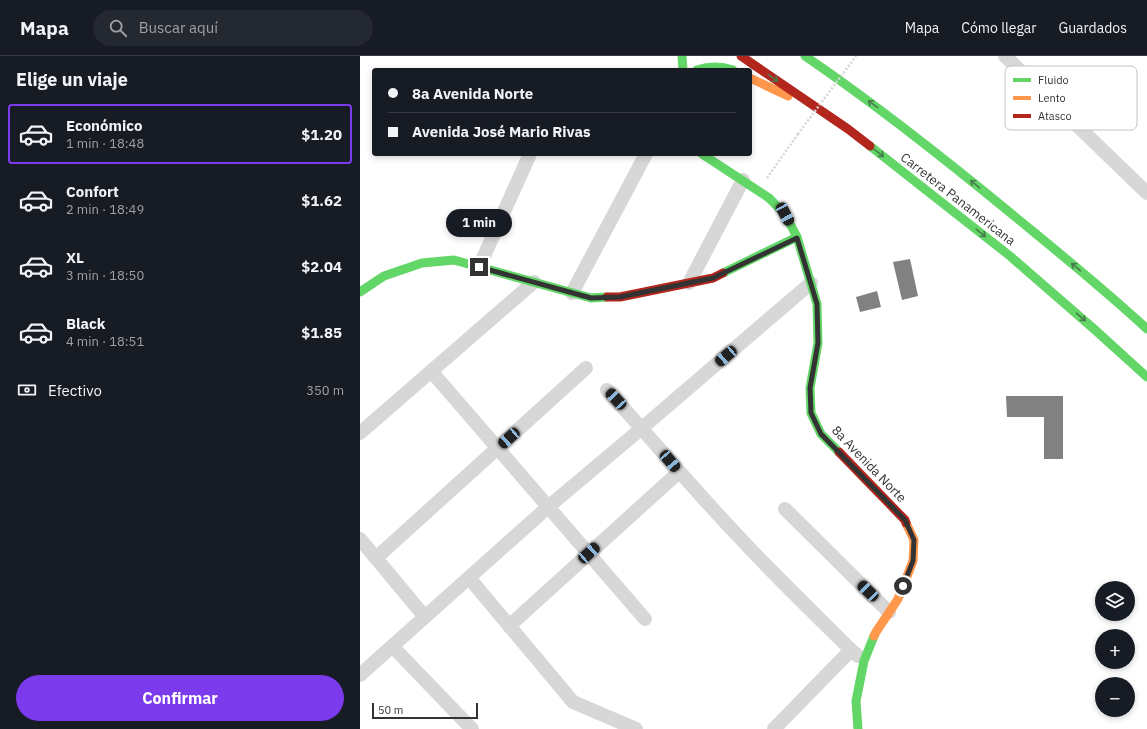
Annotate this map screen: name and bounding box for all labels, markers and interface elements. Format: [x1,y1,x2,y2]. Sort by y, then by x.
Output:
search box [93,10,373,46]
text: Mapa [20,16,69,40]
icon: search [107,17,129,39]
text: Buscar aquí [139,18,218,37]
text: Mapa [905,19,939,37]
text: Cómo llegar [961,19,1036,37]
text: Guardados [1058,19,1127,37]
legend [1005,66,1137,130]
text: Elige un viaje [16,68,128,91]
text: Fluido [1038,73,1069,87]
one-way arrow [767,74,778,82]
text: 8a Avenida Norte [412,84,533,103]
text: Lento [1038,91,1066,105]
one-way arrow [867,100,878,108]
text: Atasco [1038,109,1072,123]
icon: car [18,116,54,152]
text: Económico [66,116,142,135]
text: Avenida José Mario Rivas [412,122,591,141]
text: $1.20 [301,125,342,144]
text: 1 min · 18:48 [66,135,144,152]
one-way arrow [873,149,884,158]
street label: Carretera Panamericana [897,149,1019,249]
one-way arrow [970,179,981,188]
icon: car [18,182,54,218]
text: Confort [66,182,119,201]
text: $1.62 [301,191,342,210]
text: 2 min · 18:49 [66,201,144,218]
car [774,201,796,227]
callout: 1 min [446,209,512,237]
text: 1 min [462,214,496,231]
one-way arrow [976,229,987,238]
icon: car [18,248,54,284]
text: XL [66,248,84,267]
text: $2.04 [301,257,342,276]
route end [470,258,488,276]
one-way arrow [1070,262,1081,271]
text: 3 min · 18:50 [66,267,144,284]
one-way arrow [1075,312,1086,321]
icon: car [18,314,54,350]
text: Black [66,314,106,333]
text: $1.85 [301,323,342,342]
text: 4 min · 18:51 [66,333,144,350]
car [713,344,739,368]
icon: cash [16,379,38,401]
text: Efectivo [48,381,102,400]
text: 350 m [306,382,344,399]
car [603,386,629,412]
street label: 8a Avenida Norte [828,422,910,506]
car [496,426,522,450]
car [658,448,682,474]
car [576,541,602,565]
route start [894,577,912,595]
car [855,578,881,604]
map controls [1095,581,1135,717]
button: layers [1095,581,1135,621]
button: + [1095,629,1135,669]
button: Confirmar [16,675,344,721]
button: − [1095,677,1135,717]
scale bar [372,701,478,720]
text: 50 m [378,703,403,717]

